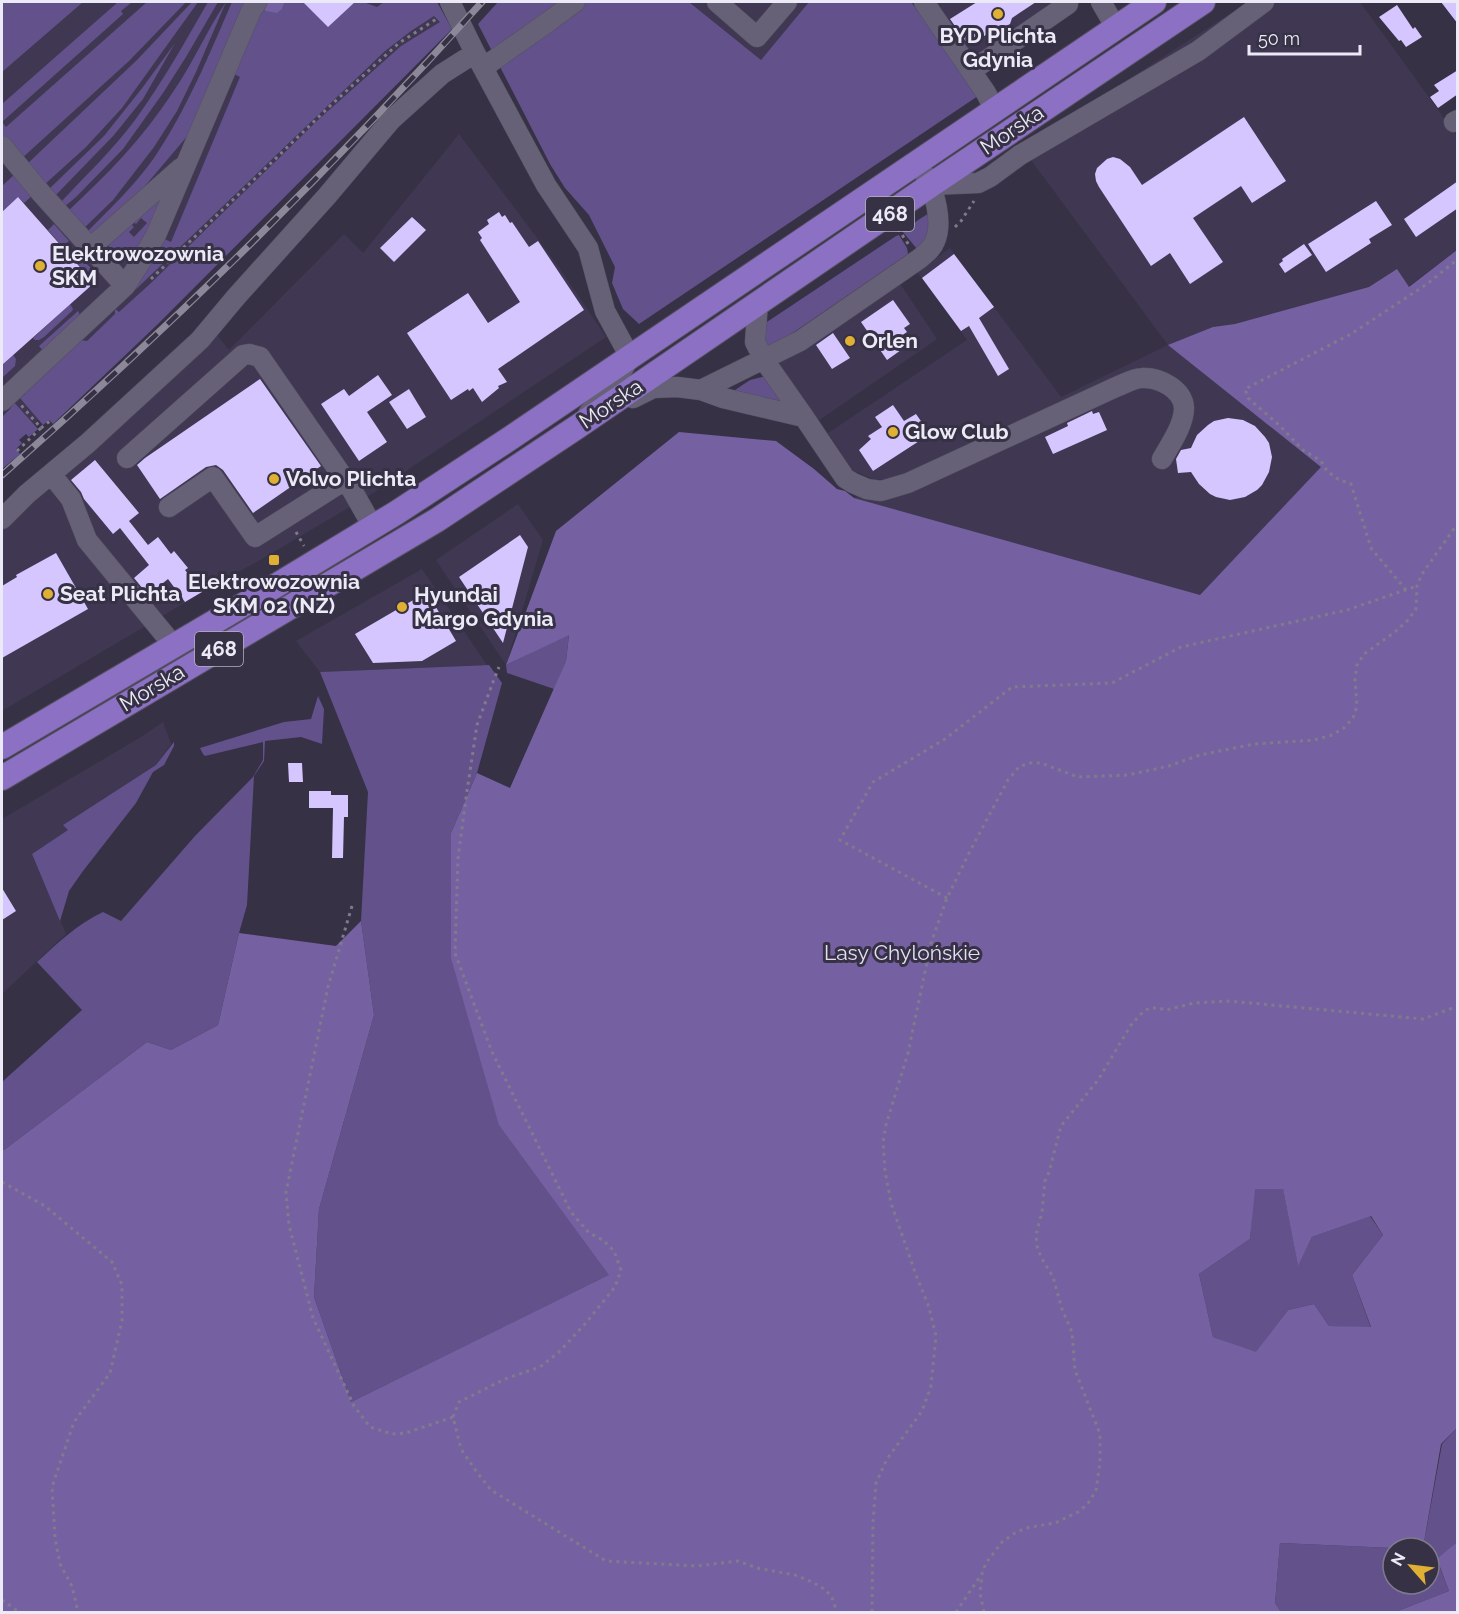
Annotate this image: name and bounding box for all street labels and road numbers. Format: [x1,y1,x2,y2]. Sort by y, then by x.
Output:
street label: Morska [975,99,1048,160]
road number: 468 [866,197,914,231]
street label: Morska [574,373,647,434]
road number: 468 [195,632,243,666]
street label: Morska [115,659,189,717]

